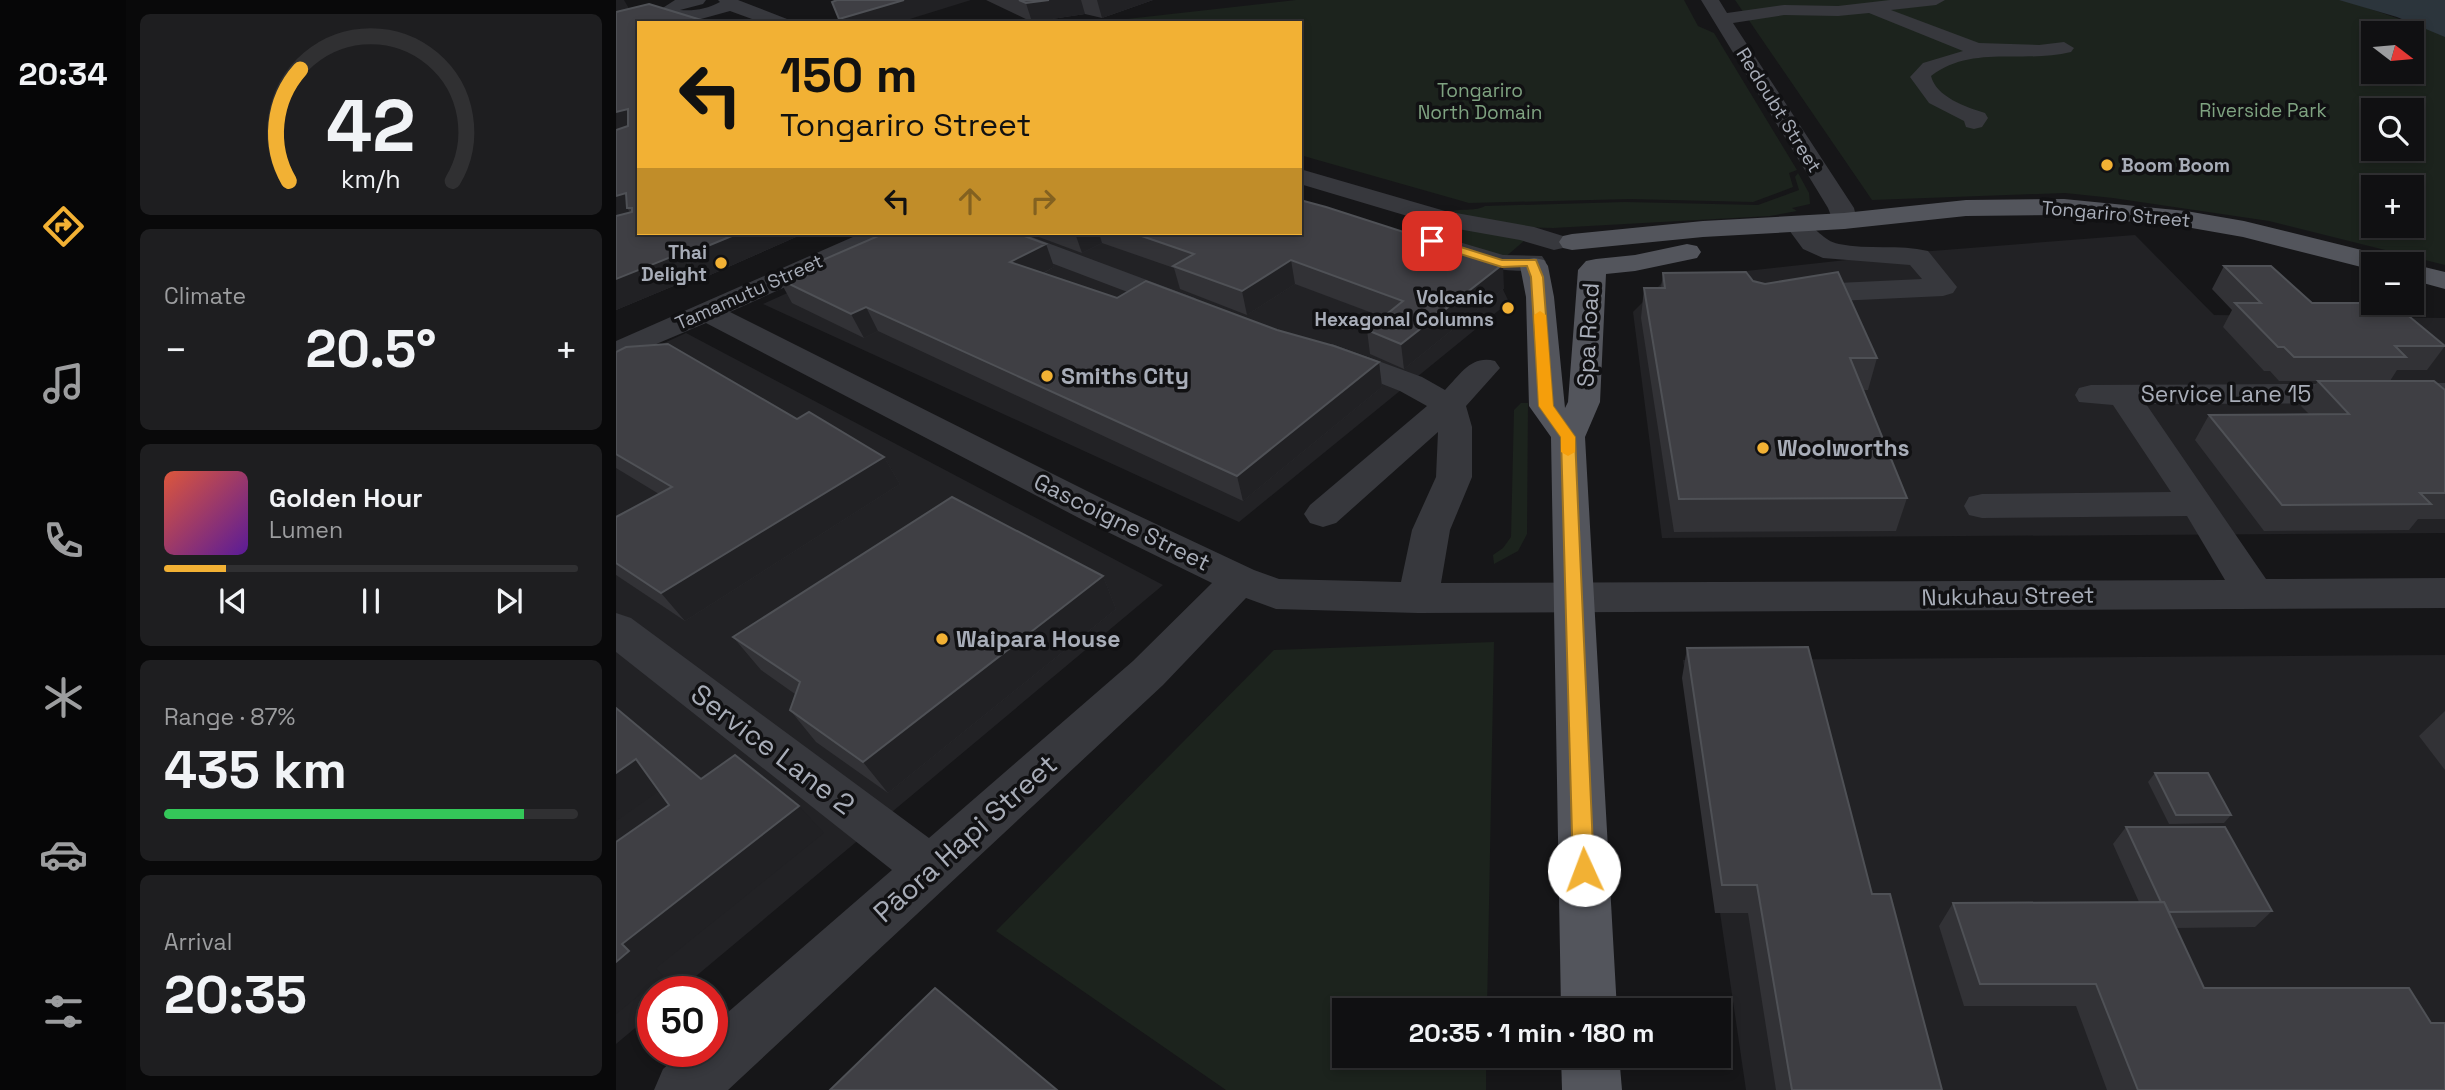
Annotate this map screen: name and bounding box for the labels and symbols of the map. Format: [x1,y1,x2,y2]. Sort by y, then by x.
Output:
north arrow [2361,21,2424,84]
street label: Redoubt Street [1731,43,1827,177]
park label: Tongariro North Domain [1418,78,1542,125]
park label: Riverside Park [2199,98,2327,123]
place label: Boom Boom [2121,153,2230,178]
marker: Boom Boom [2099,157,2115,173]
street label: Tongariro Street [2041,195,2191,233]
pin [1402,211,1462,271]
place label: Thai Delight [641,240,707,287]
street label: Tamamutu Street [671,248,827,336]
marker: Thai Delight [713,255,729,271]
street label: Spa Road [1570,282,1606,388]
place label: Volcanic Hexagonal Columns [1314,285,1494,332]
marker: Volcanic Hexagonal Columns [1500,300,1516,316]
place label: Smiths City [1061,361,1189,391]
marker: Smiths City [1039,368,1055,384]
street label: Service Lane 15 [2141,379,2311,409]
place label: Woolworths [1777,433,1910,463]
marker: Woolworths [1755,440,1771,456]
street label: Gascoigne Street [1029,466,1215,578]
street label: Nukuhau Street [1921,579,2095,613]
place label: Waipara House [956,624,1121,654]
marker: Waipara House [934,631,950,647]
street label: Service Lane 2 [684,676,862,822]
street label: Pāora Hapi Street [866,746,1064,930]
position arrow [1547,833,1621,907]
speed limit sign: 50 [637,976,728,1067]

